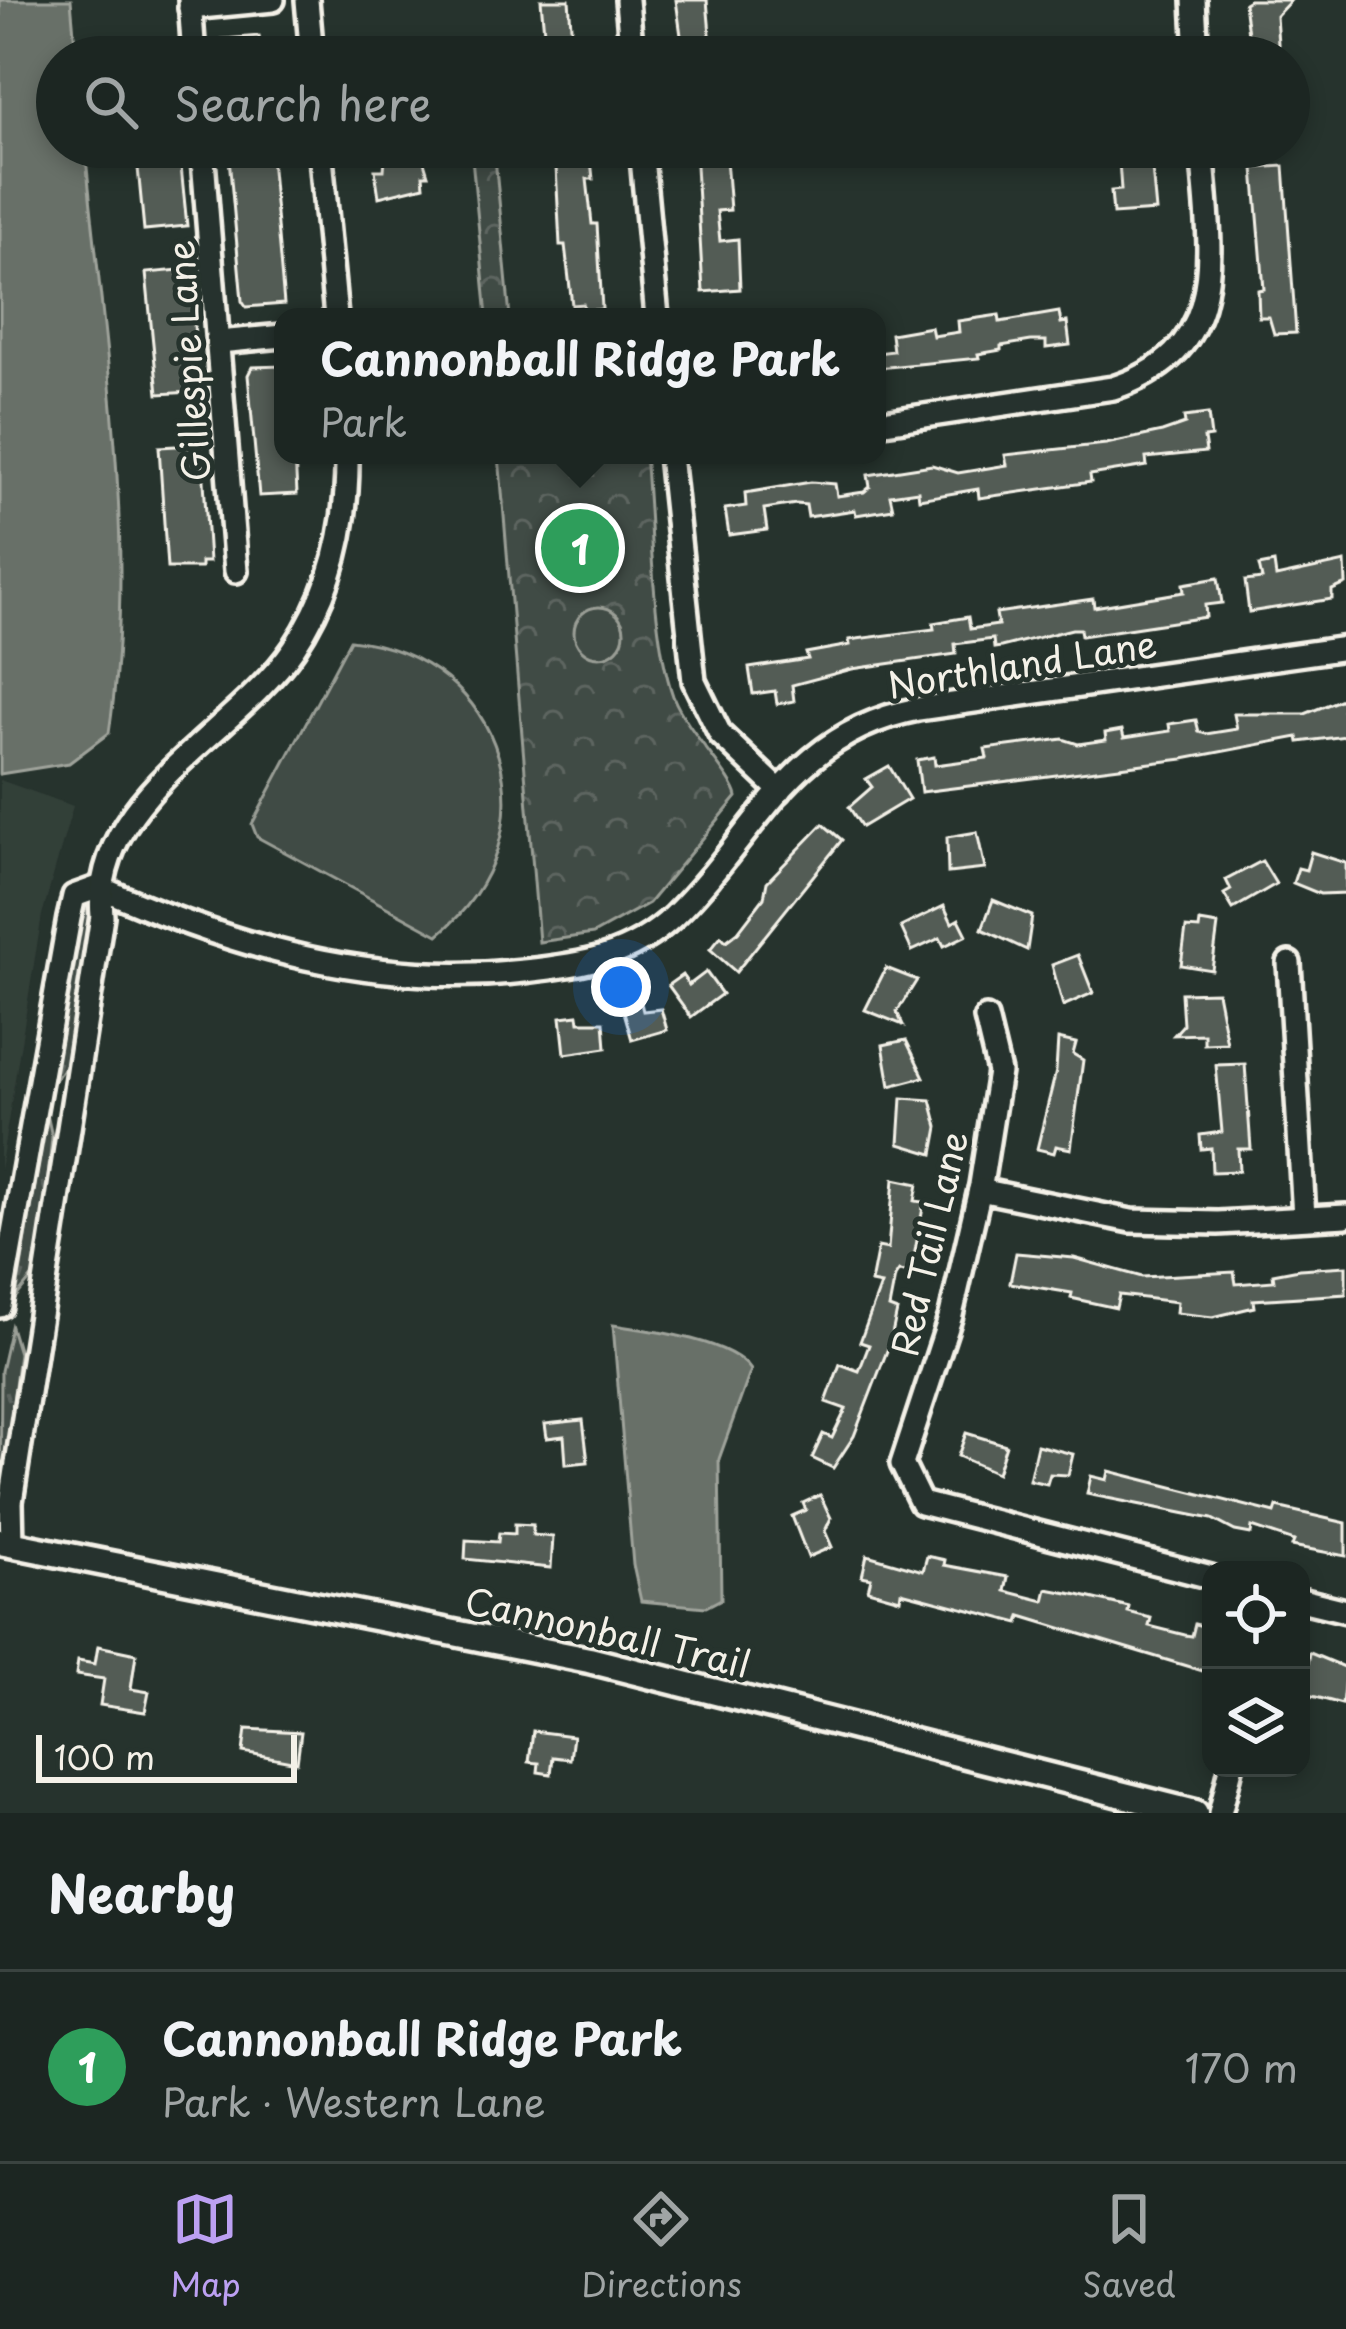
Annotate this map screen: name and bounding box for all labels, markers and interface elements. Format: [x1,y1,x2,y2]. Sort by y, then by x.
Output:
search box [36,36,1310,168]
text: Search here [174,68,431,136]
icon: search [78,69,144,135]
street label: Gillespie Lane [152,239,222,483]
popup [274,308,886,464]
text: Cannonball Ridge Park [320,323,840,391]
text: Park [320,391,407,450]
pin: 1 [541,503,619,593]
street label: Northland Lane [884,615,1160,711]
your location [591,957,651,1017]
street label: Red Tail Lane [876,1125,980,1361]
map controls [1202,1561,1310,1777]
button: locate [1202,1561,1310,1669]
street label: Cannonball Trail [460,1572,756,1690]
button: layers [1202,1669,1310,1777]
scale bar [36,1729,297,1782]
text: 100 m [54,1731,155,1781]
text: Nearby [48,1853,235,1930]
text: Cannonball Ridge Park [162,2003,682,2071]
text: 1 [78,2037,96,2096]
text: 170 m [1185,2037,1298,2096]
text: Park · Western Lane [162,2071,546,2130]
tab: Map [170,2186,241,2308]
tab: Directions [581,2186,742,2308]
tab: Saved [1082,2186,1176,2308]

